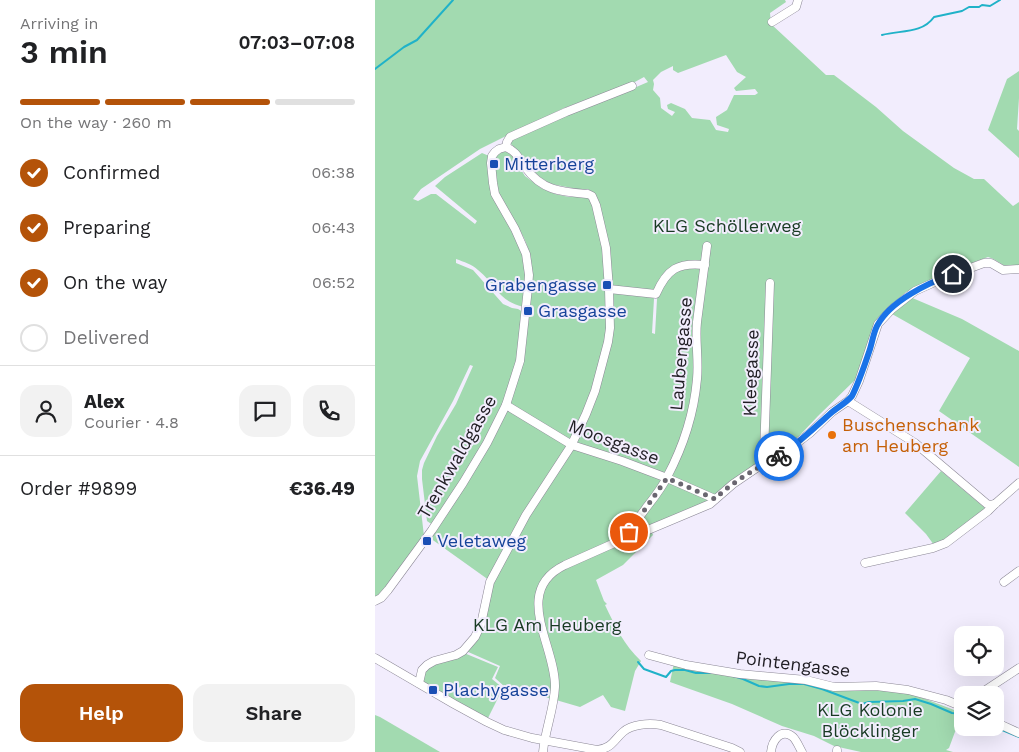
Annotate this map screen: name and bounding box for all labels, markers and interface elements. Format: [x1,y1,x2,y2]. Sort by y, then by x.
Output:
text: Arriving in [20,14,98,33]
text: 07:03–07:08 [238,31,355,54]
text: 3 min [20,33,108,71]
text: On the way · 260 m [20,113,172,132]
place label: Mitterberg [504,153,594,174]
marker: Mitterberg [488,158,500,170]
icon: check [20,159,48,187]
text: Confirmed [63,161,160,184]
text: 06:38 [311,163,355,182]
icon: check [20,214,48,242]
park label: KLG Schöllerweg [653,215,802,236]
text: Preparing [63,216,150,239]
text: 06:43 [311,218,355,237]
pin [932,253,974,295]
icon: home [939,260,967,288]
icon: check [20,269,48,297]
text: On the way [63,271,167,294]
text: 06:52 [312,273,355,292]
place label: Grabengasse [485,274,597,295]
marker: Grabengasse [601,279,613,291]
street label: Laubengasse [665,296,696,412]
place label: Grasgasse [538,300,627,321]
marker: Grasgasse [522,305,534,317]
text: Delivered [63,326,150,349]
street label: Kleegasse [738,329,763,417]
button: person [20,385,72,437]
button: chat [239,385,291,437]
button: phone [303,385,355,437]
text: Alex [84,390,125,413]
street label: Trenkwaldgasse [413,391,501,522]
text: Courier · 4.8 [84,413,179,432]
place label: Buschenschank am Heuberg [842,414,979,456]
street label: Moosgasse [566,415,662,468]
marker: Buschenschank am Heuberg [826,429,838,441]
courier [754,431,804,481]
icon: bike [765,442,793,470]
text: Order #9899 [20,477,137,500]
text: €36.49 [289,477,355,500]
pin [608,511,650,553]
icon: bag [615,518,643,546]
place label: Veletaweg [437,530,527,551]
marker: Veletaweg [421,535,433,547]
park label: KLG Am Heuberg [473,614,622,635]
map controls [954,626,1004,736]
button: locate [954,626,1004,676]
street label: Pointengasse [734,646,852,681]
place label: Plachygasse [443,679,549,700]
button: Help [20,684,183,742]
button: Share [193,684,355,742]
marker: Plachygasse [427,684,439,696]
button: layers [954,686,1004,736]
park label: KLG Kolonie Blöcklinger [817,699,923,741]

